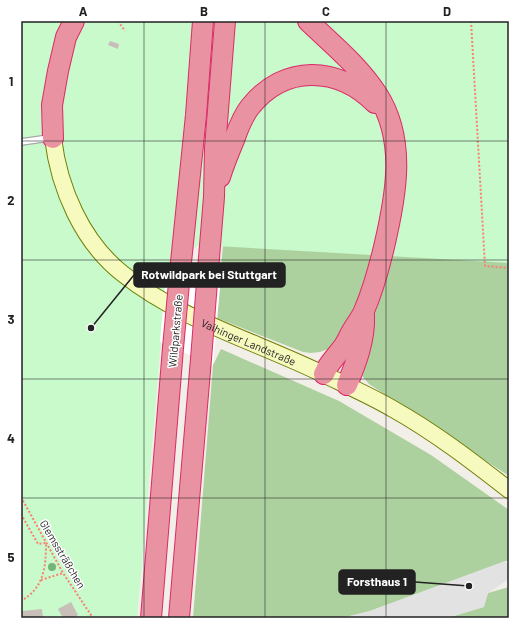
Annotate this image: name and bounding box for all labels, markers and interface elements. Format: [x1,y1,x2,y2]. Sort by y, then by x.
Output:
text: A [79,3,88,19]
text: B [200,3,208,19]
text: C [322,3,330,19]
text: D [443,3,451,19]
text: 1 [9,73,13,89]
text: 2 [7,192,15,208]
callout: Rotwildpark bei Stuttgart [134,263,285,287]
text: Rotwildpark bei Stuttgart [141,267,277,281]
street label: Wildparkstraße [165,294,185,368]
text: 3 [7,311,15,327]
street label: Vaihinger Landstraße [199,315,298,367]
text: 4 [7,430,15,446]
street label: Glemssträßchen [37,517,89,591]
text: 5 [7,549,15,565]
callout: Forsthaus 1 [339,570,415,594]
text: Forsthaus 1 [347,574,407,588]

